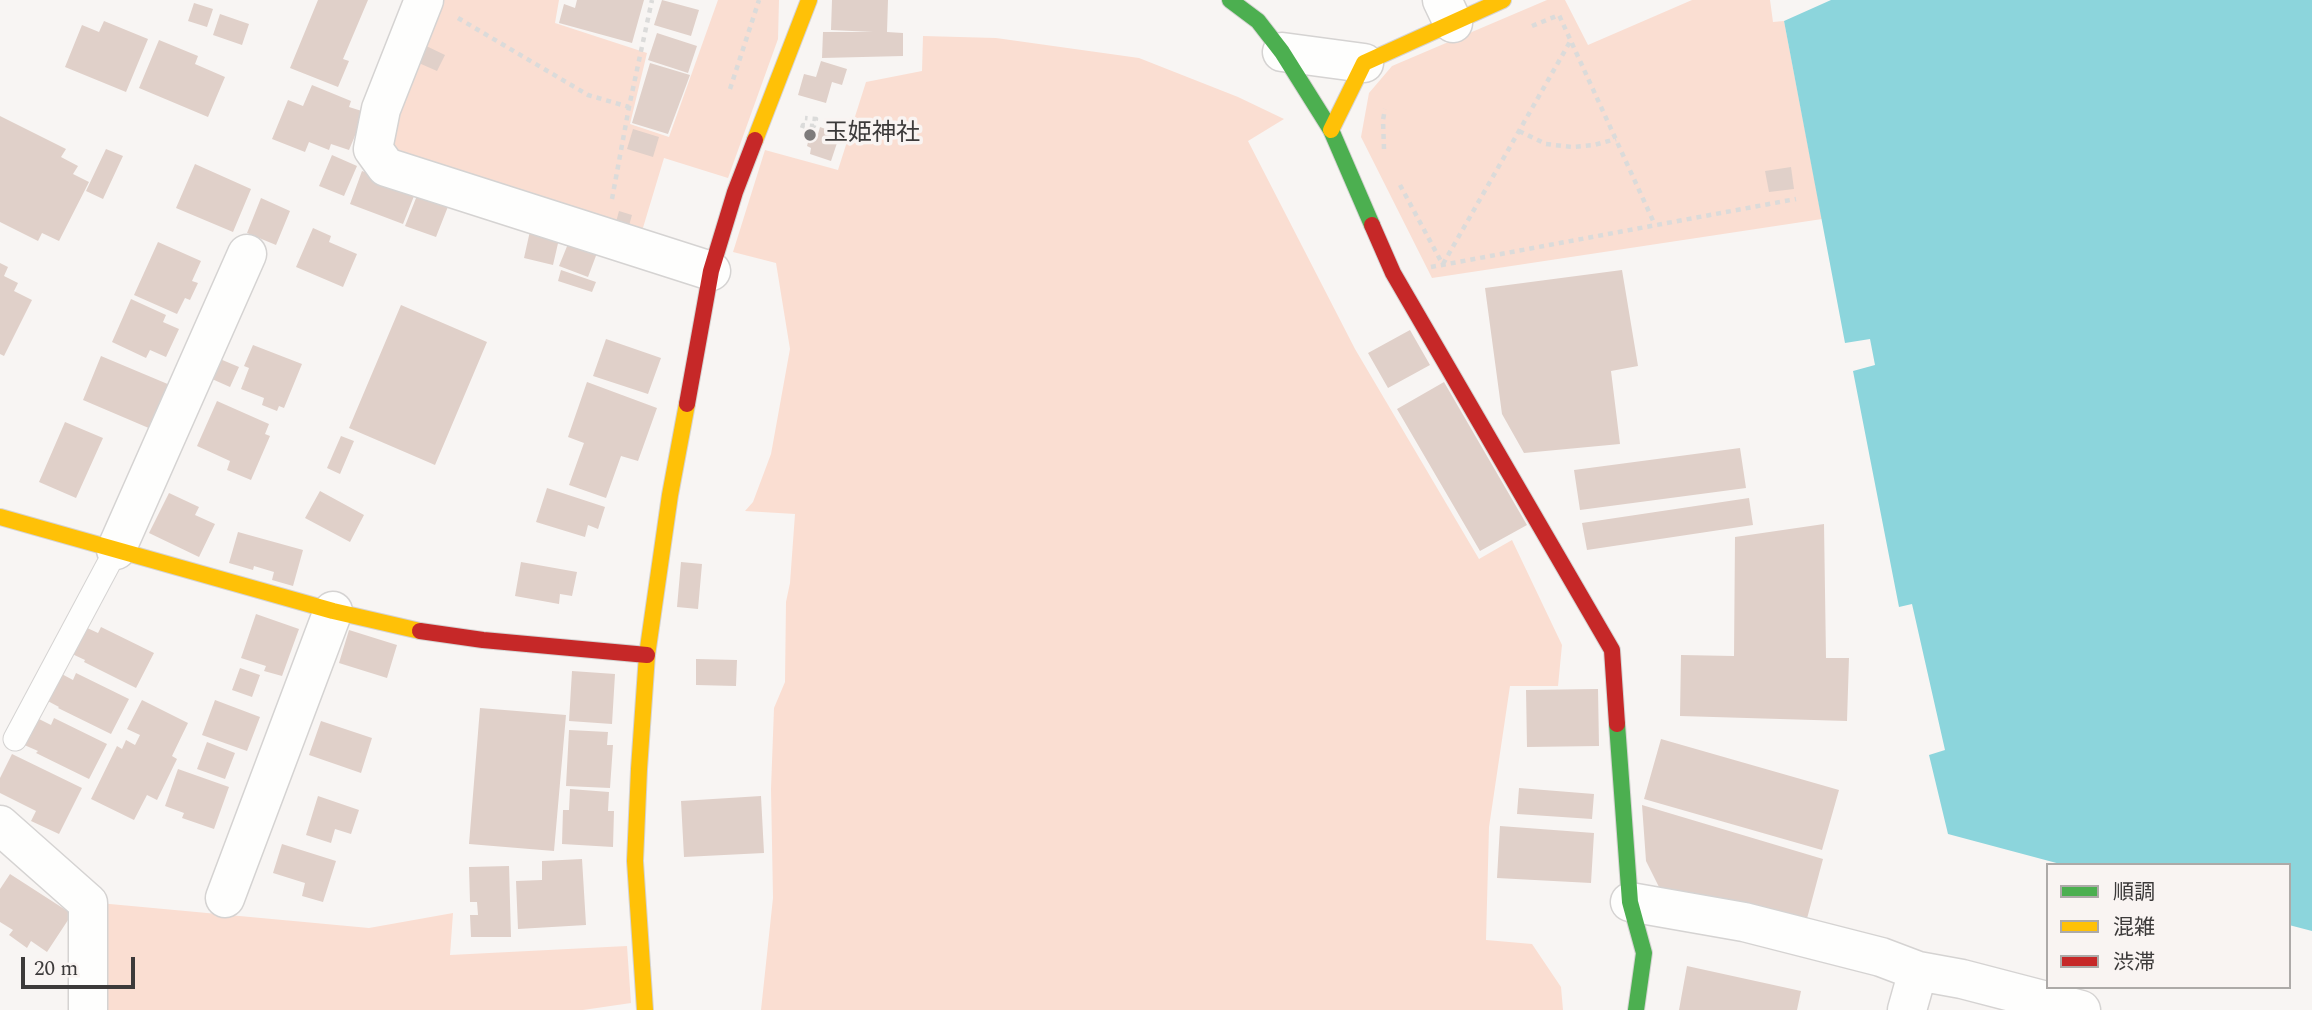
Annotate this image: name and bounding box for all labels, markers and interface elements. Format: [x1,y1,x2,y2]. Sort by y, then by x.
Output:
place label: 玉姫神社 [824,121,920,149]
marker: 玉姫神社 [802,127,818,143]
legend [2046,863,2291,989]
text: 順調 [2113,877,2155,909]
text: 混雑 [2113,912,2155,944]
scale bar [24,944,138,988]
text: 渋滞 [2113,947,2155,979]
text: 20 m [34,953,78,985]

